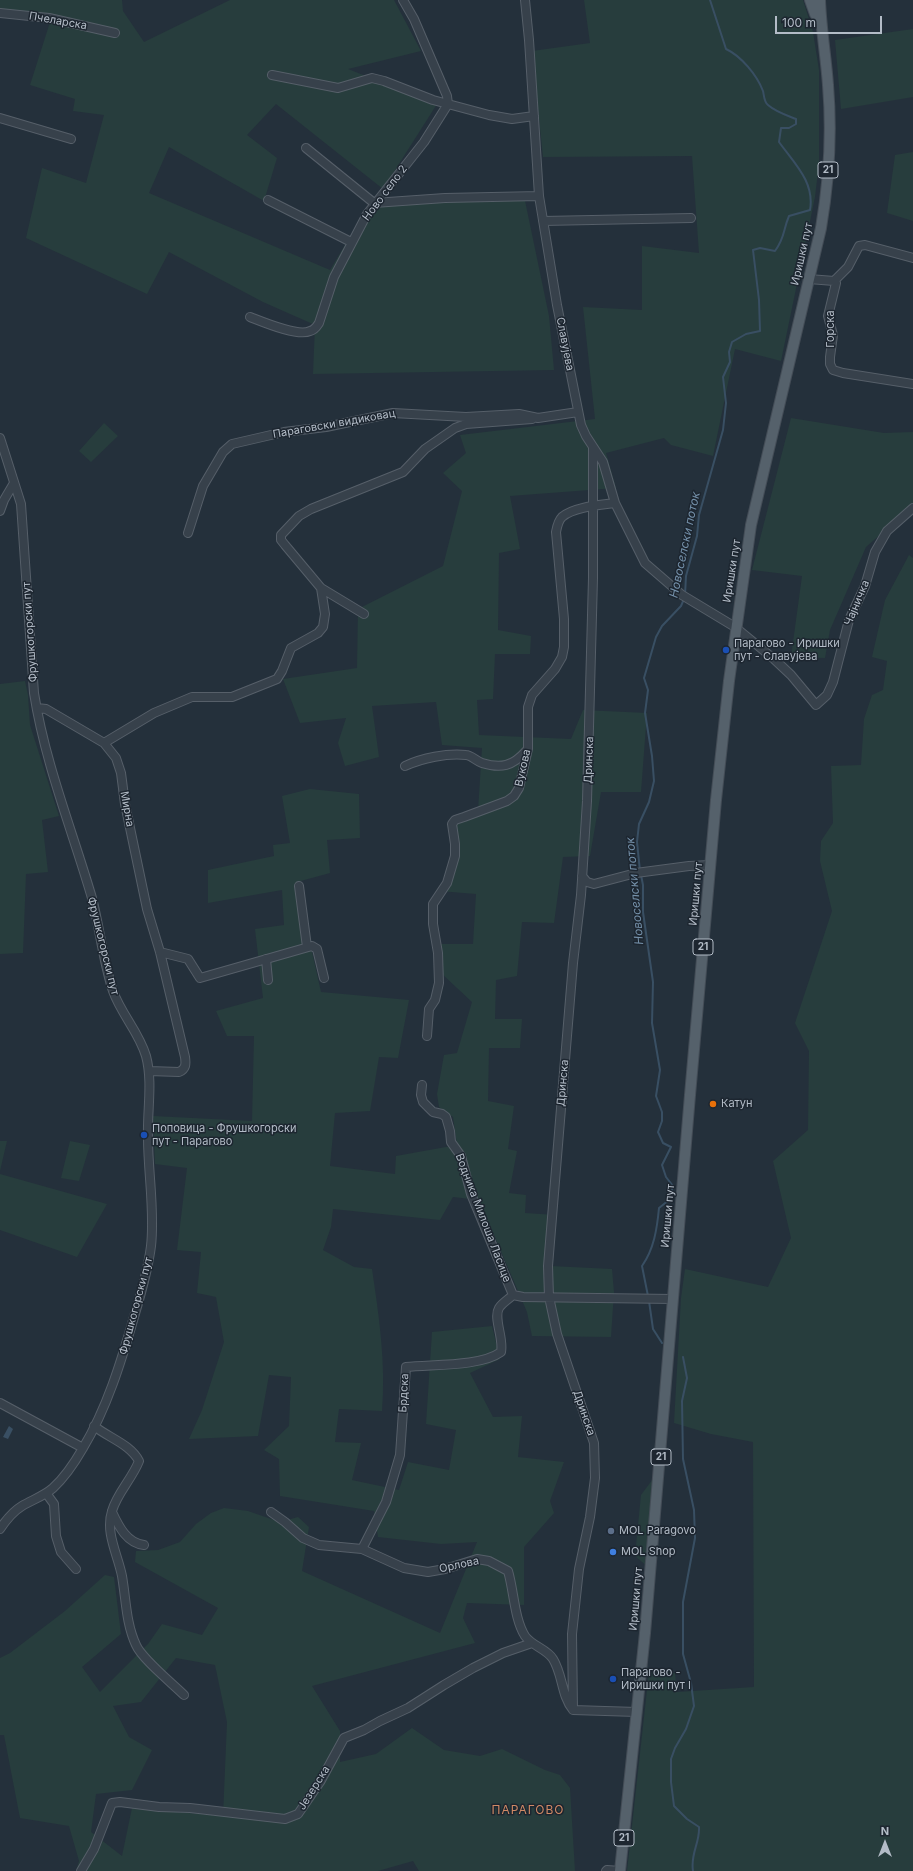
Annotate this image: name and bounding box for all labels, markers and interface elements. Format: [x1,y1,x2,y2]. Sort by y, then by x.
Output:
scale bar [777,8,884,34]
street label: Пчеларска [28,9,88,33]
text: 100 m [782,15,816,30]
road number: 21 [818,162,838,178]
street label: Ново село 2 [360,163,410,223]
street label: Иришки пут [788,221,816,287]
street label: Горска [824,310,838,348]
street label: Славујева [553,316,577,372]
street label: Параговски видиковац [272,407,396,441]
water label: Новоселски поток [667,491,703,599]
street label: Иришки пут [720,538,744,604]
street label: Чајничка [842,578,872,628]
street label: Фрушкогорски пут [20,581,40,683]
place label: Парагово - Иришки пут - Славујева [734,637,840,663]
marker: Парагово - Иришки пут - Славујева [721,645,731,655]
street label: Дринска [582,736,596,784]
street label: Вукова [512,748,534,788]
street label: Мирна [117,790,137,828]
water label: Новоселски поток [623,837,647,945]
street label: Иришки пут [687,862,705,926]
street label: Фрушкогорски пут [84,896,122,996]
road number: 21 [693,939,713,955]
street label: Дринска [554,1059,572,1107]
place label: Катун [721,1097,753,1111]
marker: Катун [708,1099,718,1109]
place label: Поповица - Фрушкогорски пут - Парагово [152,1122,296,1148]
marker: Поповица - Фрушкогорски пут - Парагово [139,1130,149,1140]
street label: Водника Милоша Ласице [452,1152,514,1284]
street label: Иришки пут [659,1184,677,1248]
street label: Фрушкогорски пут [117,1256,155,1356]
street label: Брдска [396,1373,412,1413]
street label: Дринска [570,1389,598,1437]
road number: 21 [651,1449,671,1465]
place label: MOL Paragovo [619,1524,696,1538]
marker: MOL Paragovo [606,1526,616,1536]
place label: MOL Shop [621,1545,676,1559]
marker: MOL Shop [608,1547,618,1557]
street label: Орлова [438,1554,480,1576]
street label: Иришки пут [627,1567,645,1631]
place label: Парагово - Иришки пут I [621,1666,691,1692]
marker: Парагово - Иришки пут I [608,1674,618,1684]
street label: Језерска [295,1763,333,1813]
district label: ПАРАГОВО [491,1803,565,1817]
north arrow [865,1823,905,1863]
text: N [881,1824,889,1838]
road number: 21 [614,1830,634,1846]

